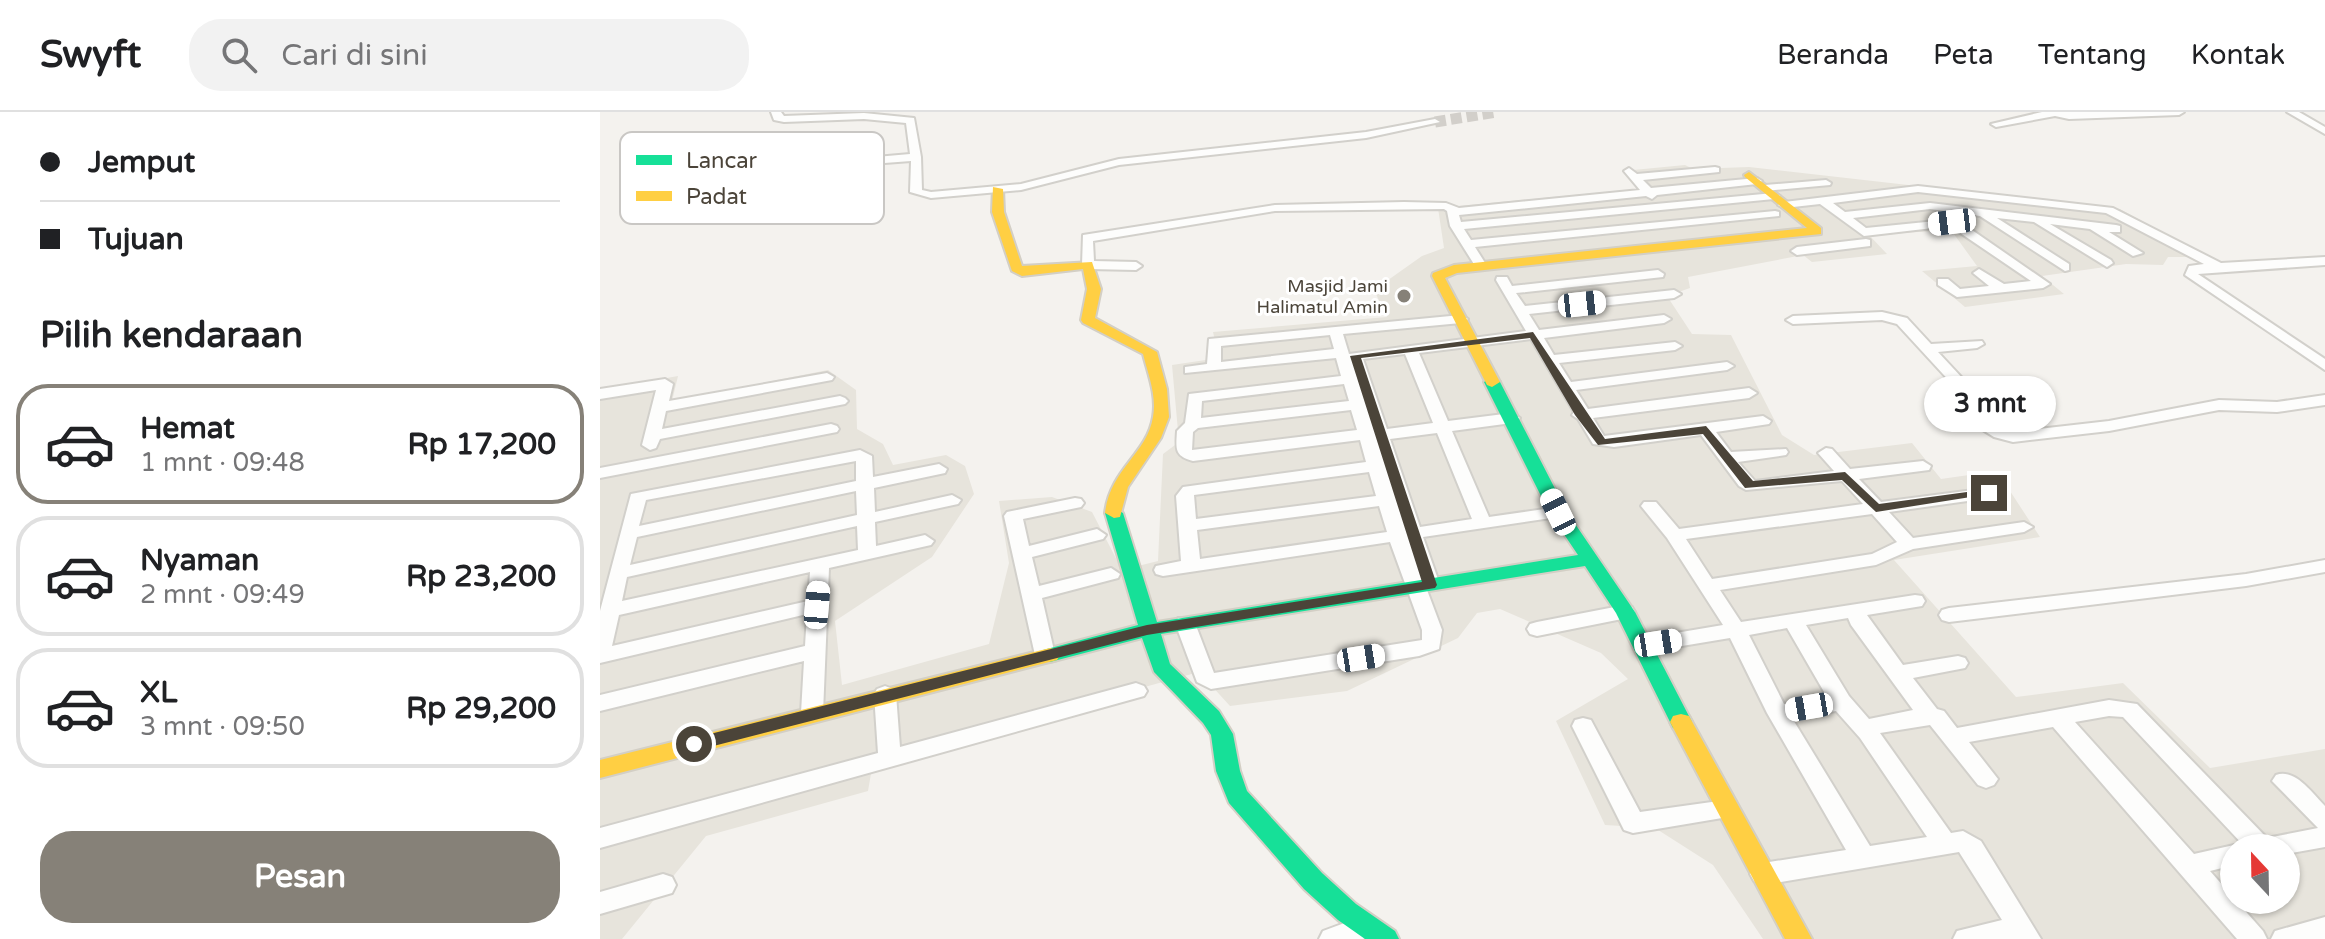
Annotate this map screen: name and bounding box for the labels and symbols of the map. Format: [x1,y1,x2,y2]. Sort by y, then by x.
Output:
legend [620,132,884,224]
text: Lancar [686,148,758,174]
text: Padat [686,184,747,210]
car [1927,207,1977,237]
place label: Masjid Jami Halimatul Amin [1257,275,1388,318]
marker: Masjid Jami Halimatul Amin [1395,287,1413,305]
car [1557,290,1607,318]
callout: 3 mnt [1923,377,2055,433]
route end [1971,475,2007,511]
car [1537,485,1579,539]
car [803,580,831,630]
car [1632,627,1684,659]
car [1335,642,1387,674]
car [1783,691,1835,723]
route start [676,726,712,762]
north arrow [2220,834,2300,914]

